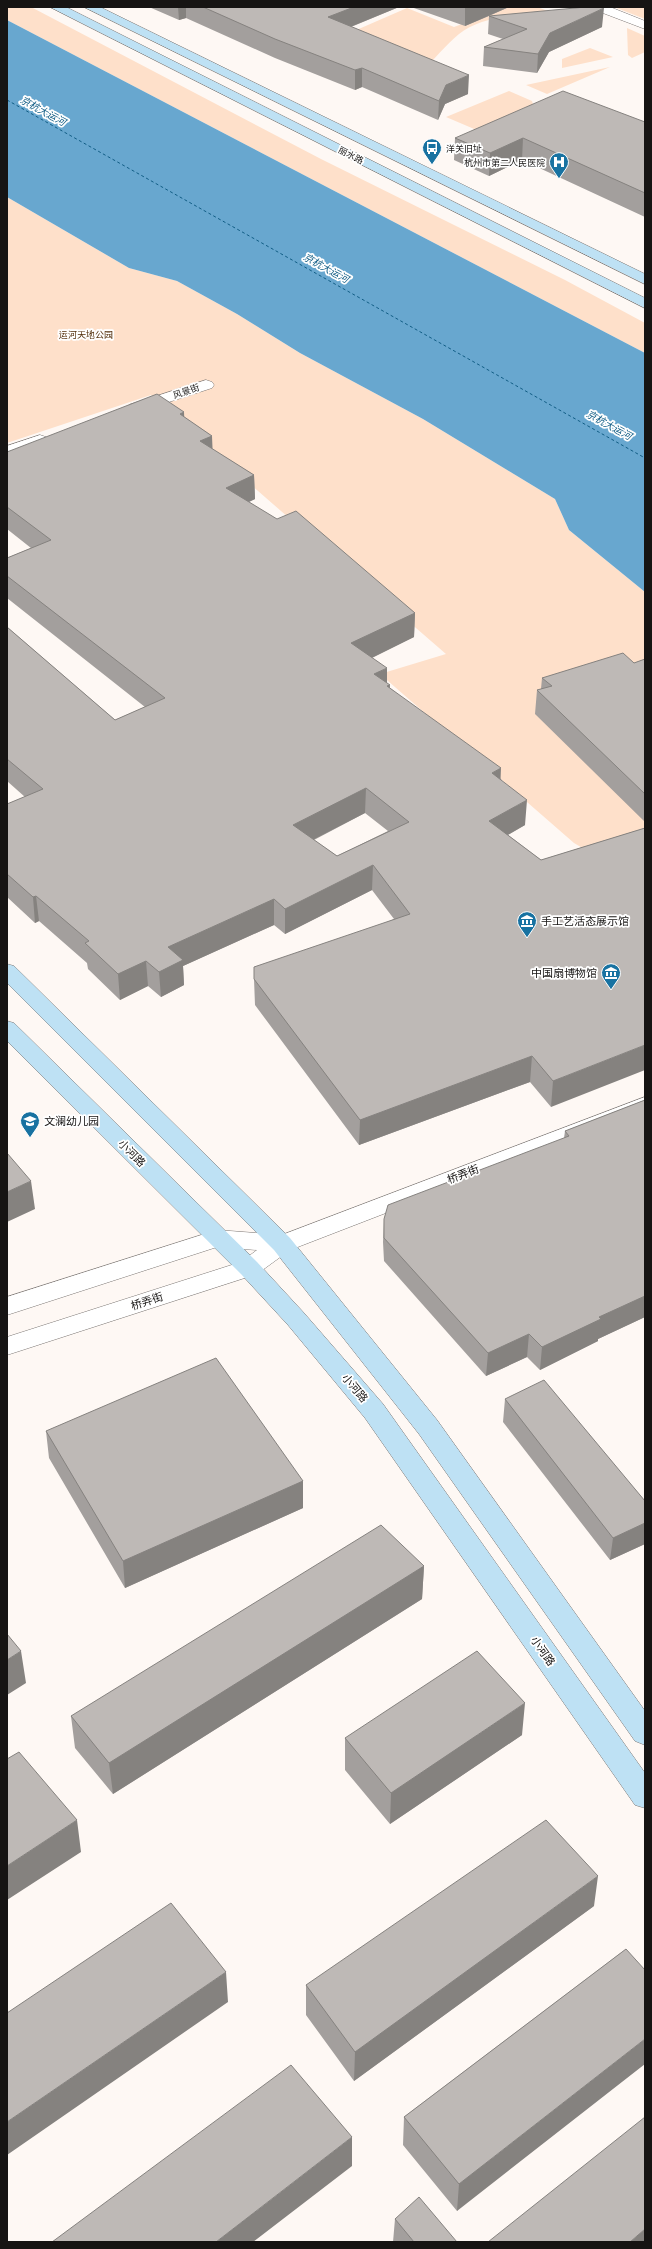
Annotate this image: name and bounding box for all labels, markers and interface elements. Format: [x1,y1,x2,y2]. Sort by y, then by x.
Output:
water label: 京杭大运河 [18,93,70,130]
bus stop icon: 洋关旧址 [421,137,443,165]
place label: 洋关旧址 [446,143,482,154]
street label: 丽水路 [336,144,366,166]
hospital icon: 杭州市第二人民医院 [548,151,570,179]
place label: 杭州市第二人民医院 [464,157,545,168]
water label: 京杭大运河 [301,250,353,287]
park label: 运河天地公园 [59,329,113,340]
street label: 风景街 [171,381,201,401]
water label: 京杭大运河 [584,407,636,444]
museum icon: 手工艺活态展示馆 [516,910,538,938]
place label: 手工艺活态展示馆 [541,914,629,928]
museum icon: 中国扇博物馆 [600,962,622,990]
place label: 中国扇博物馆 [531,966,597,980]
school or university icon: 文澜幼儿园 [19,1110,41,1138]
place label: 文澜幼儿园 [44,1114,99,1128]
street label: 小河路 [115,1136,149,1170]
street label: 桥弄街 [445,1162,481,1186]
street label: 桥弄街 [129,1289,165,1313]
street label: 小河路 [339,1371,371,1405]
street label: 小河路 [528,1633,558,1669]

